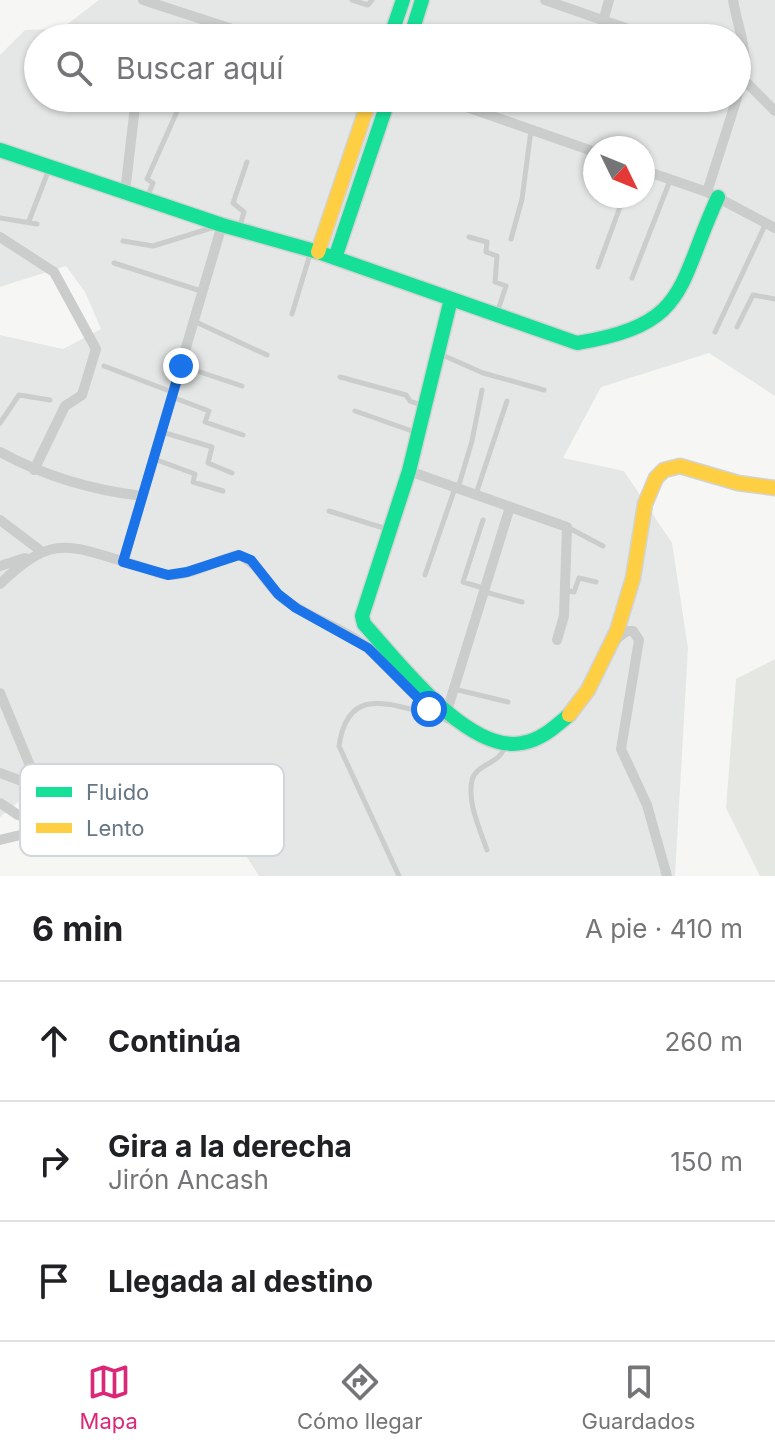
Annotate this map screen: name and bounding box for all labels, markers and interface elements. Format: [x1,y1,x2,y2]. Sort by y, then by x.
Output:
search box [24,24,751,112]
icon: search [52,46,96,90]
text: Buscar aquí [116,50,283,86]
north arrow [583,136,655,208]
route end [163,348,199,384]
route start [411,691,447,727]
legend [20,764,284,856]
text: Fluido [86,779,149,805]
text: Lento [86,815,144,841]
text: 6 min [32,908,124,949]
text: A pie · 410 m [585,913,743,944]
icon: ahead [32,1019,76,1063]
text: Continúa [108,1023,241,1059]
text: 260 m [665,1026,743,1057]
text: Gira a la derecha [108,1128,352,1164]
icon: right [32,1139,76,1183]
text: 150 m [670,1146,743,1177]
text: Jirón Ancash [108,1164,269,1195]
icon: arrive [32,1259,76,1303]
text: Llegada al destino [108,1263,373,1299]
tab: Mapa [80,1360,138,1434]
tab: Cómo llegar [297,1360,422,1434]
tab: Guardados [582,1360,695,1434]

